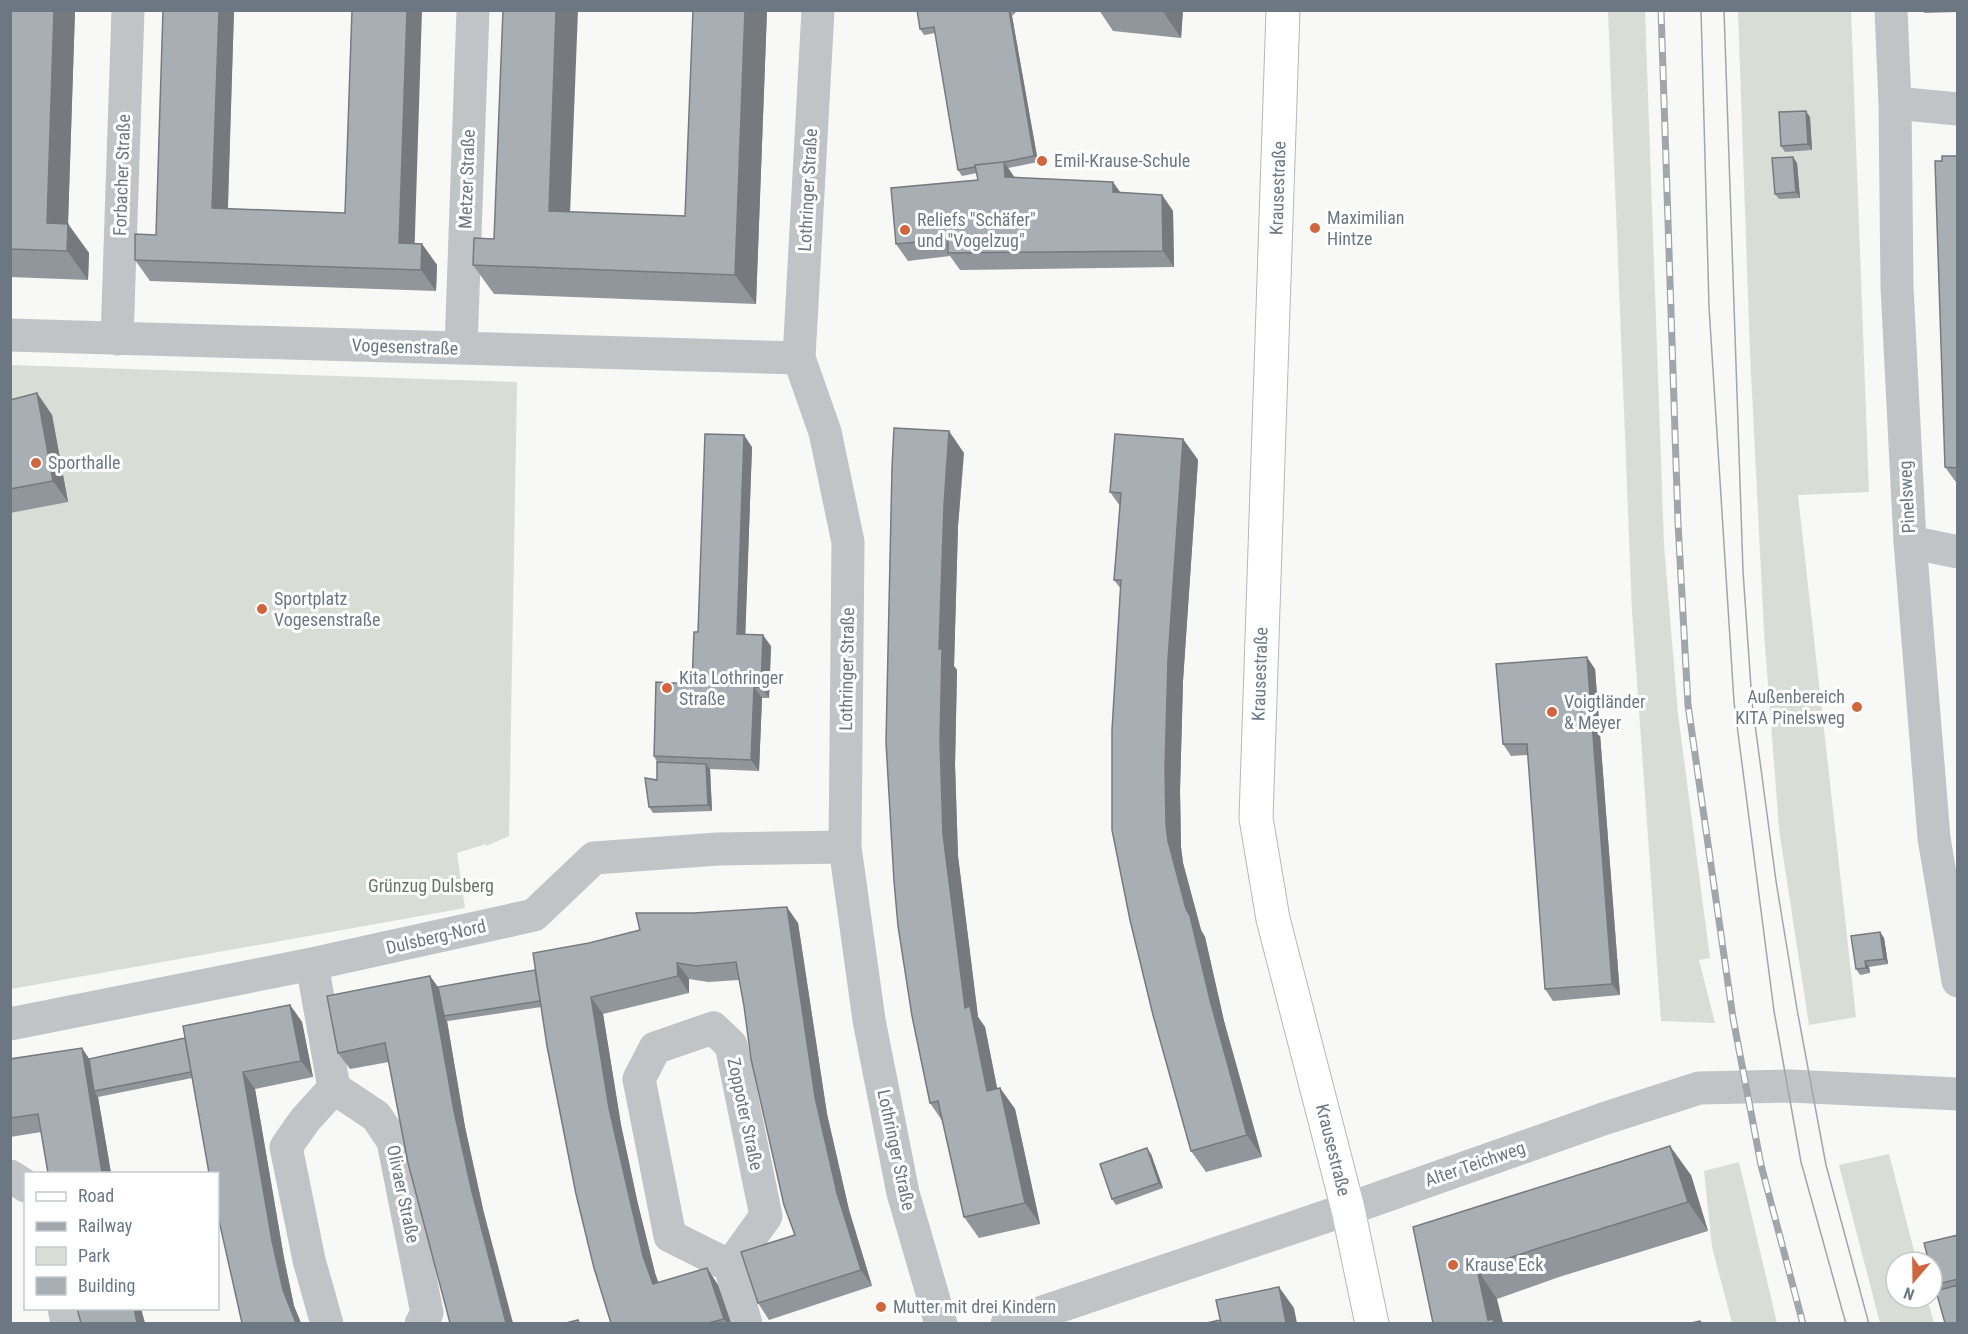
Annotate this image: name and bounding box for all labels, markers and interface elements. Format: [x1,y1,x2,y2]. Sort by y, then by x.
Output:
street label: Forbacher Straße [109,114,134,236]
street label: Lothringer Straße [794,128,821,252]
street label: Metzer Straße [454,129,479,229]
street label: Krausestraße [1265,141,1290,235]
place label: Emil-Krause-Schule [1054,150,1190,171]
marker: Emil-Krause-Schule [1035,154,1049,168]
place label: Maximilian Hintze [1327,207,1405,249]
place label: Reliefs "Schäfer" und "Vogelzug" [917,209,1036,251]
marker: Maximilian Hintze [1308,221,1322,235]
marker: Reliefs "Schäfer" und "Vogelzug" [898,223,912,237]
street label: Vogesenstraße [351,334,459,359]
place label: Sporthalle [48,452,121,473]
marker: Sporthalle [29,456,43,470]
street label: Pinelsweg [1894,460,1919,534]
place label: Sportplatz Vogesenstraße [274,588,381,630]
marker: Sportplatz Vogesenstraße [255,602,269,616]
street label: Lothringer Straße [835,607,858,731]
street label: Krausestraße [1247,627,1272,721]
place label: Kita Lothringer Straße [679,667,784,709]
marker: Kita Lothringer Straße [660,681,674,695]
place label: Außenbereich KITA Pinelsweg [1735,686,1845,728]
place label: Voigtländer & Meyer [1564,691,1646,733]
marker: Außenbereich KITA Pinelsweg [1850,700,1864,714]
marker: Voigtländer & Meyer [1545,705,1559,719]
park label: Grünzug Dulsberg [368,875,494,896]
street label: Dulsberg-Nord [384,915,488,958]
street label: Zoppoter Straße [723,1056,768,1172]
street label: Lothringer Straße [873,1087,920,1212]
street label: Krausestraße [1312,1102,1355,1198]
street label: Alter Teichweg [1422,1137,1528,1190]
street label: Olivaer Straße [383,1143,424,1245]
legend [24,1172,219,1310]
text: Road [78,1185,114,1206]
text: Railway [78,1215,133,1236]
text: Park [78,1245,110,1266]
north arrow [1884,1250,1944,1310]
place label: Krause Eck [1465,1254,1543,1275]
marker: Krause Eck [1446,1258,1460,1272]
text: Building [78,1275,135,1296]
text: N [1901,1283,1917,1304]
place label: Mutter mit drei Kindern [893,1296,1056,1317]
marker: Mutter mit drei Kindern [874,1300,888,1314]

